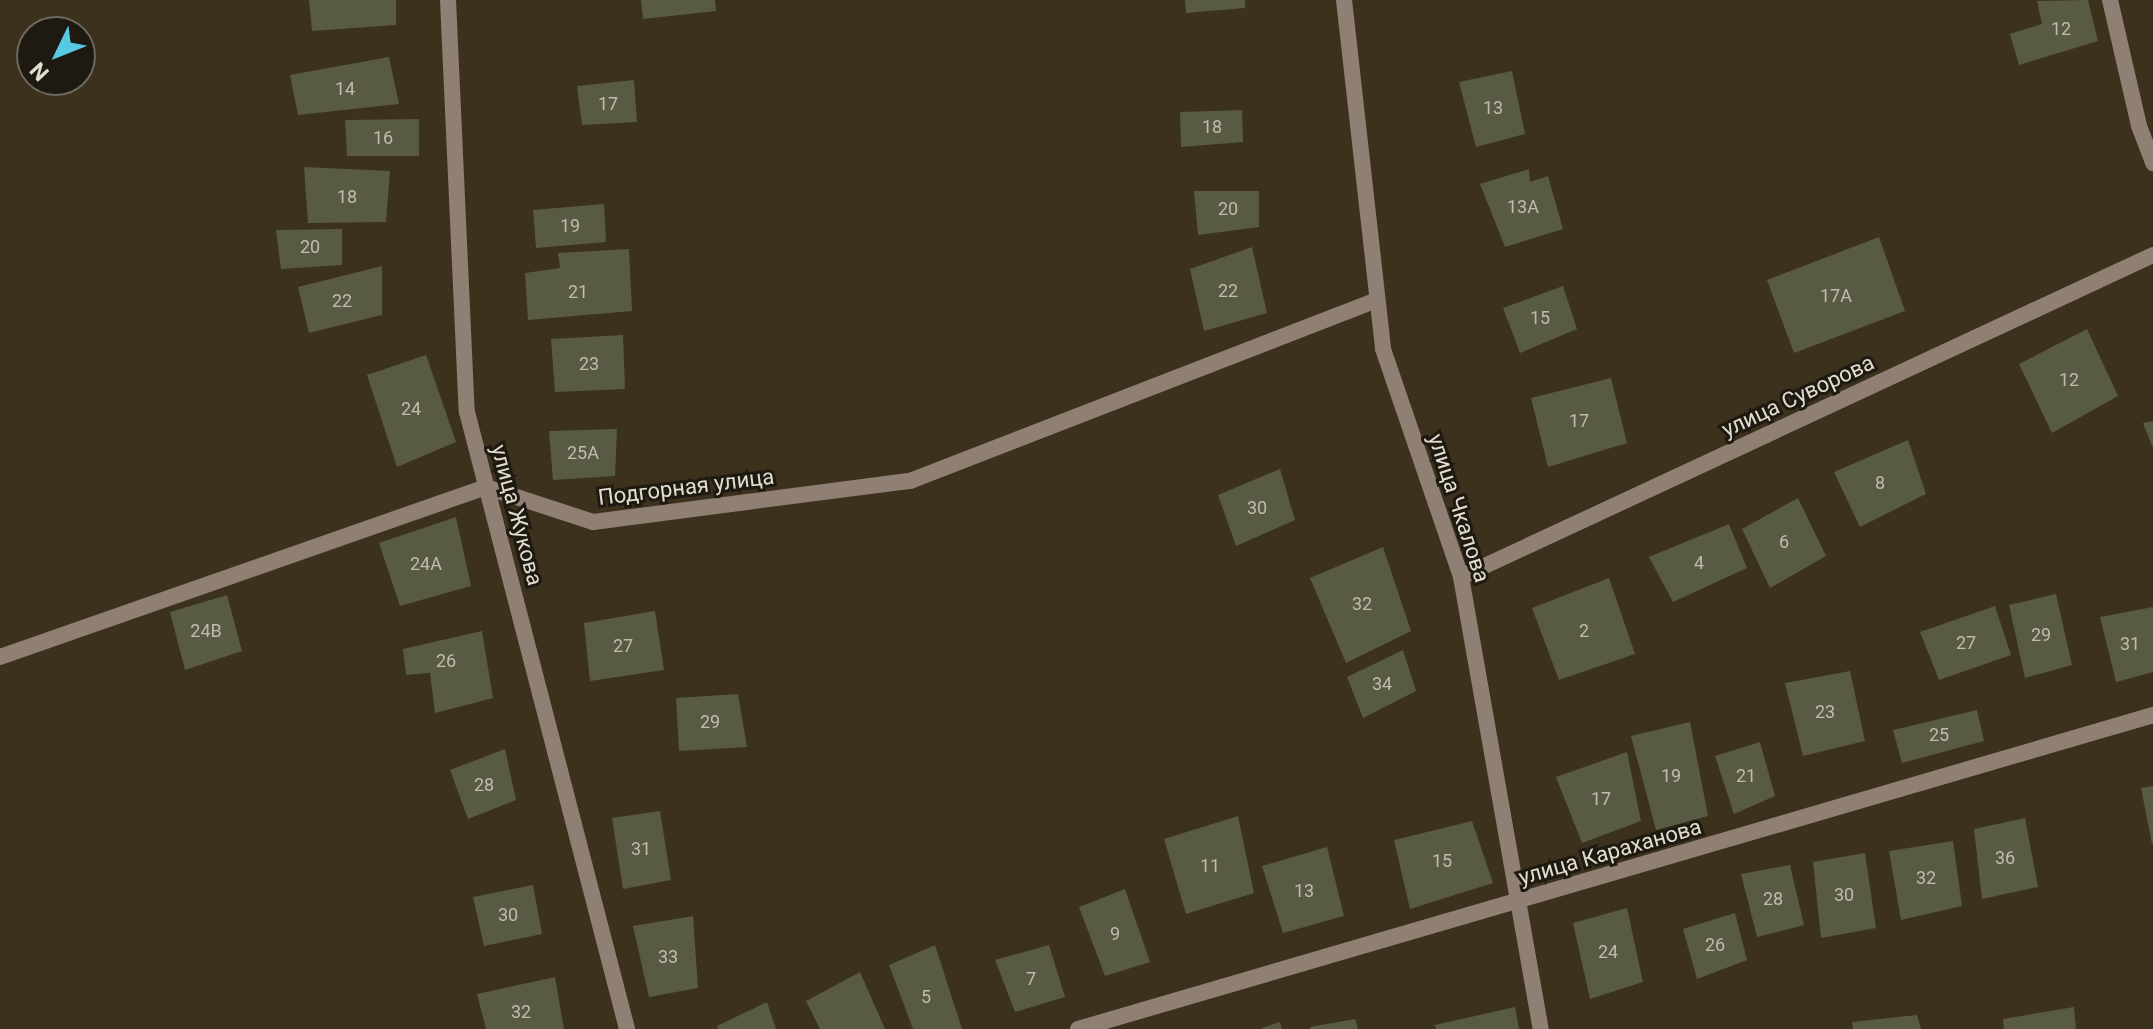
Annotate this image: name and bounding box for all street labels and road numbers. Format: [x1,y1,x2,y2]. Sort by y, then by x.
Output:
street label: улица Суворова [1718,349,1878,443]
street label: улица Чкалова [1423,430,1495,586]
street label: улица Жукова [486,442,548,588]
street label: Подгорная улица [596,463,776,511]
street label: улица Караханова [1516,813,1704,891]

